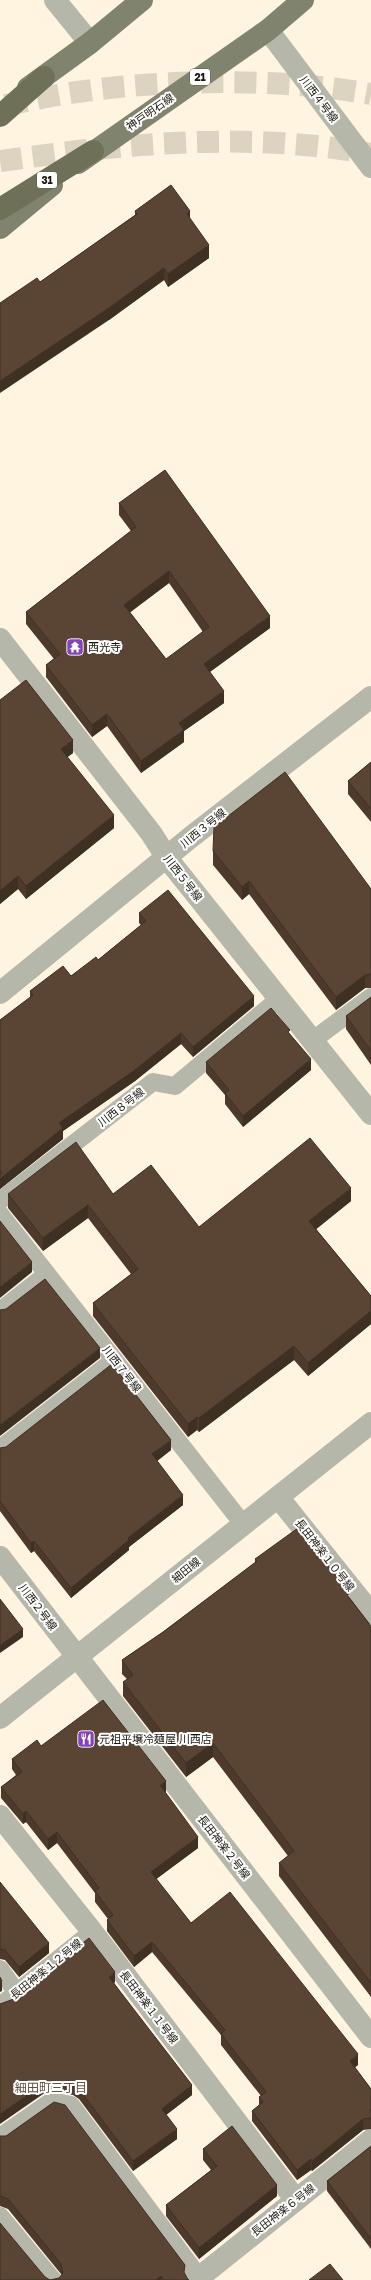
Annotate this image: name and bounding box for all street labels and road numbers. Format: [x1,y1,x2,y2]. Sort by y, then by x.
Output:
road number: 21 [190,69,210,85]
street label: 川西４号線 [298,73,341,125]
street label: 神戸明石線 [123,90,176,133]
road number: 31 [37,172,57,188]
street label: 川西３号線 [177,805,228,850]
street label: 川西５号線 [161,852,205,903]
street label: 川西８号線 [95,1085,146,1129]
street label: 川西７号線 [100,1343,144,1394]
street label: 長田神楽１０号線 [293,1516,358,1593]
street label: 細田線 [169,1554,203,1585]
street label: 川西２号線 [17,1581,60,1633]
street label: 長田神楽２号線 [196,1812,253,1881]
street label: 長田神楽１２号線 [7,1936,84,2001]
street label: 長田神楽１１号線 [118,1968,181,2046]
street label: 長田神楽６号線 [248,2181,317,2238]

